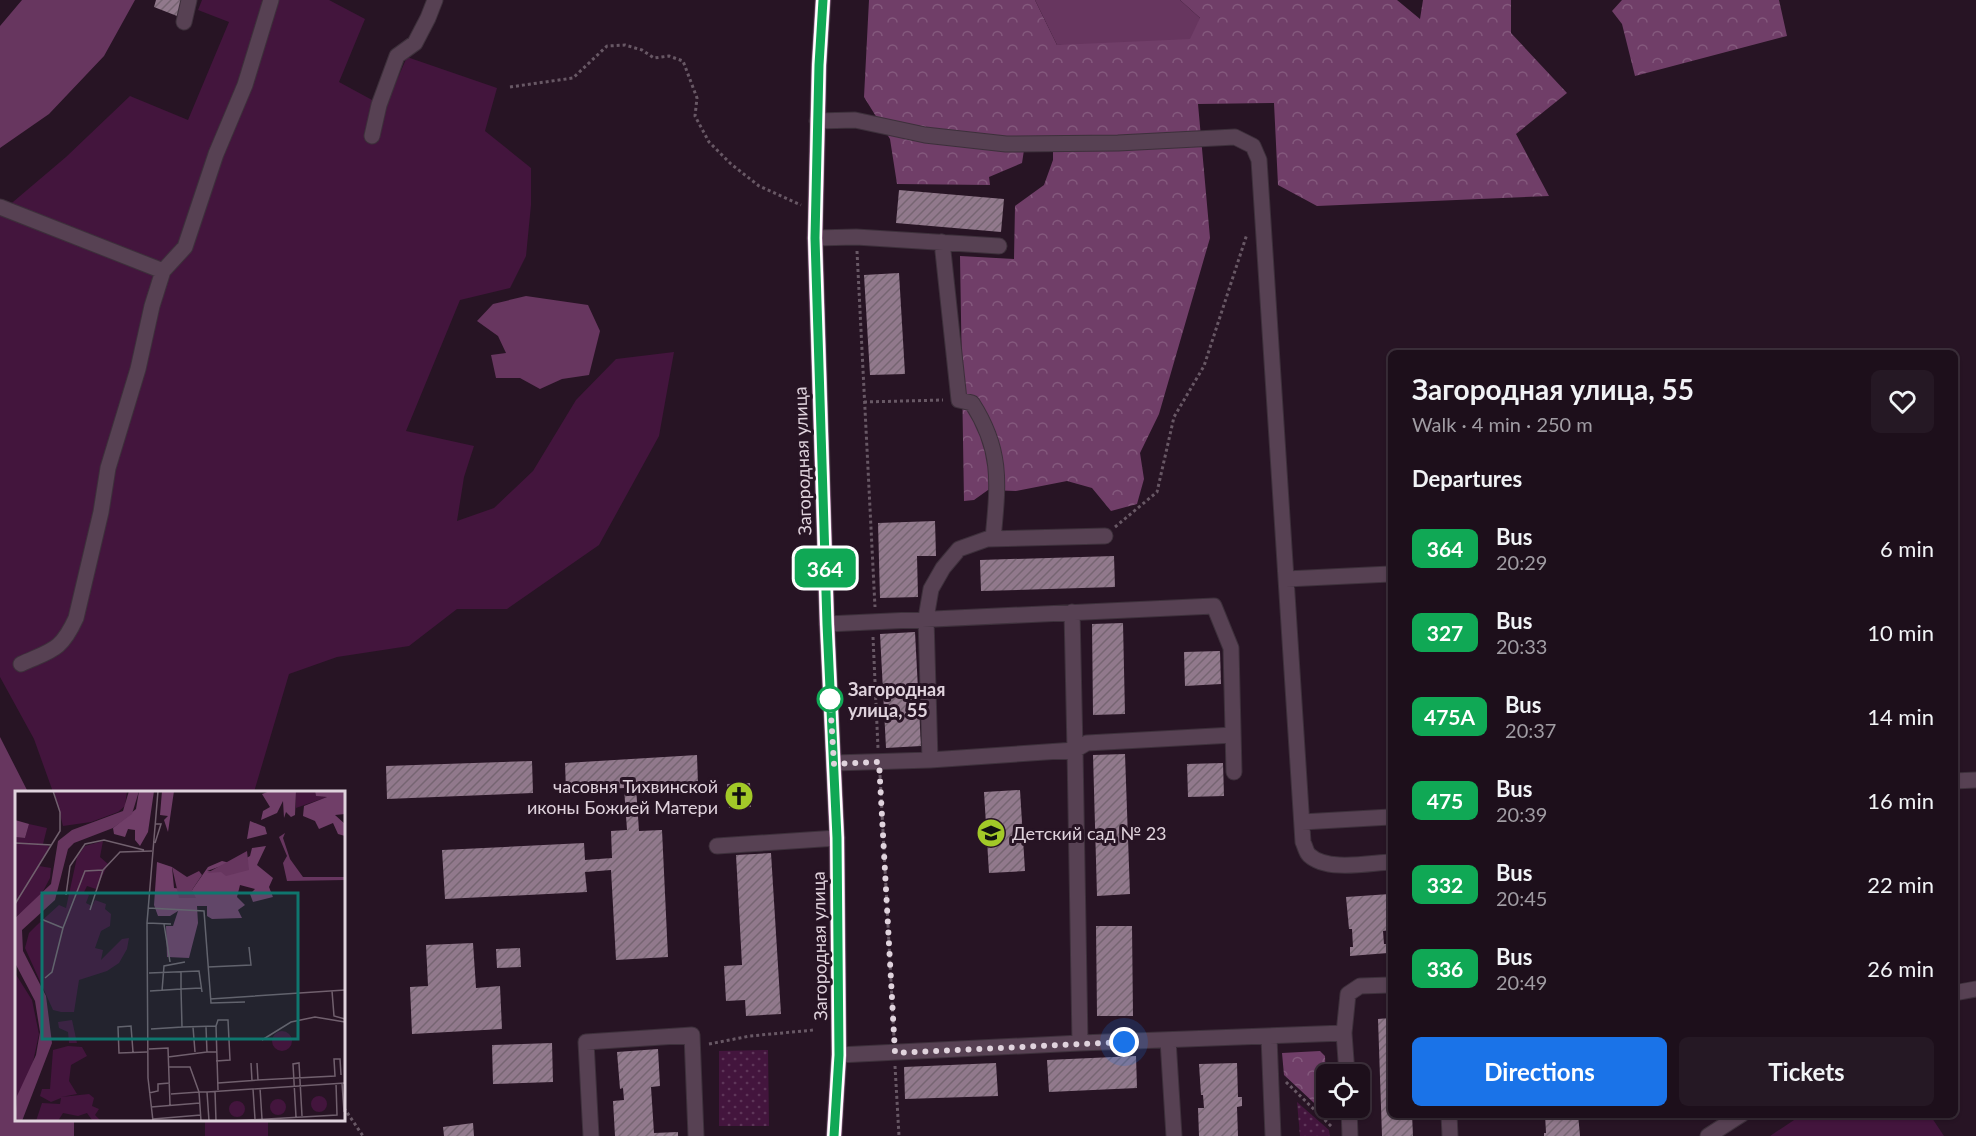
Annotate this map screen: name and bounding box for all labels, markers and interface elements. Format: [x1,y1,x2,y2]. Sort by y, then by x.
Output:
button: heart [1871,370,1934,433]
text: Загородная улица, 55 [1412,372,1694,406]
street label: Загородная улица [788,386,816,536]
text: Walk · 4 min · 250 m [1412,412,1593,436]
text: Departures [1412,465,1522,492]
text: Bus [1496,523,1532,550]
text: 6 min [1880,535,1934,562]
text: 364 [1427,536,1463,561]
line badge: 364 [790,548,860,588]
text: 20:29 [1496,550,1547,574]
text: 364 [807,556,843,581]
text: Bus [1496,607,1532,634]
text: 10 min [1867,619,1934,646]
text: 327 [1427,620,1463,645]
text: 20:33 [1496,634,1547,658]
place label: Загородная улица, 55 [848,678,945,721]
marker: Загородная улица, 55 [817,686,843,712]
text: Bus [1505,691,1541,718]
text: 14 min [1867,703,1934,730]
text: 475А [1424,704,1475,729]
text: 20:37 [1505,718,1556,742]
place label: часовня Тихвинской иконы Божией Матери [527,775,718,818]
text: Bus [1496,775,1532,802]
church icon: часовня Тихвинской иконы Божией Матери [723,780,755,812]
text: 16 min [1867,787,1934,814]
text: 475 [1427,788,1463,813]
inset map [15,791,345,1121]
text: 20:39 [1496,802,1547,826]
school or university icon: Детский сад № 23 [975,817,1007,849]
place label: Детский сад № 23 [1012,822,1167,844]
text: Bus [1496,859,1532,886]
street label: Загородная улица [807,871,831,1021]
text: 22 min [1867,871,1934,898]
text: 332 [1427,872,1463,897]
text: 20:45 [1496,886,1547,910]
text: Bus [1496,943,1532,970]
text: 26 min [1867,955,1934,982]
text: 336 [1427,956,1463,981]
text: 20:49 [1496,970,1547,994]
your location [1109,1027,1139,1057]
button: Directions [1412,1037,1667,1106]
button: Tickets [1679,1037,1934,1106]
map controls [1316,1064,1370,1118]
button: locate [1316,1064,1370,1118]

